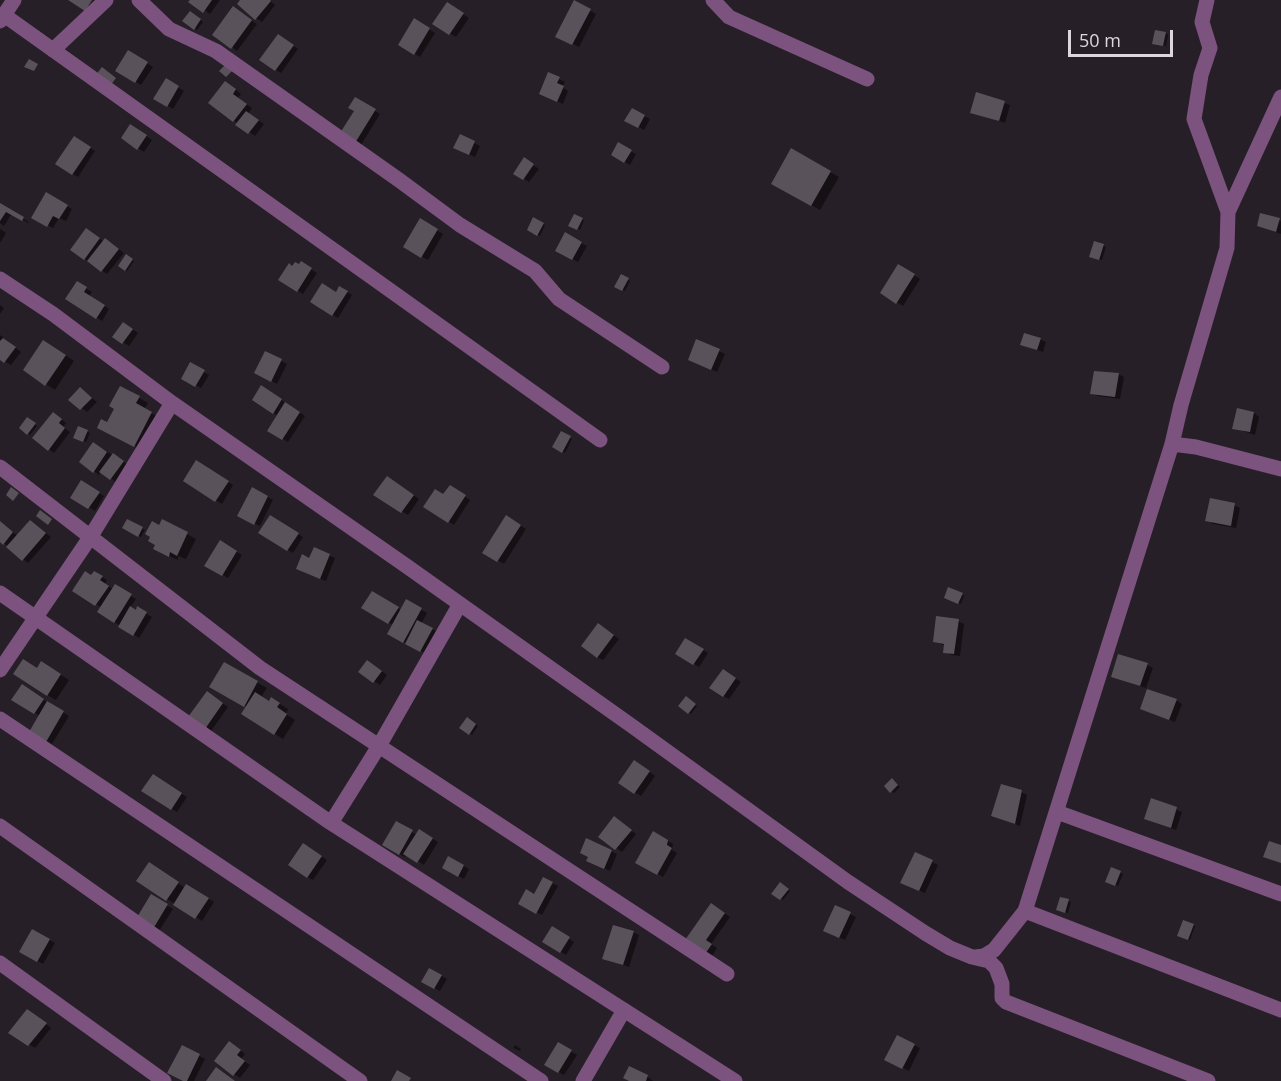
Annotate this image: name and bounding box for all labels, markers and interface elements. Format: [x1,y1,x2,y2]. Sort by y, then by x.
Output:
scale bar [1071,18,1176,56]
text: 50 m [1079,28,1121,52]

